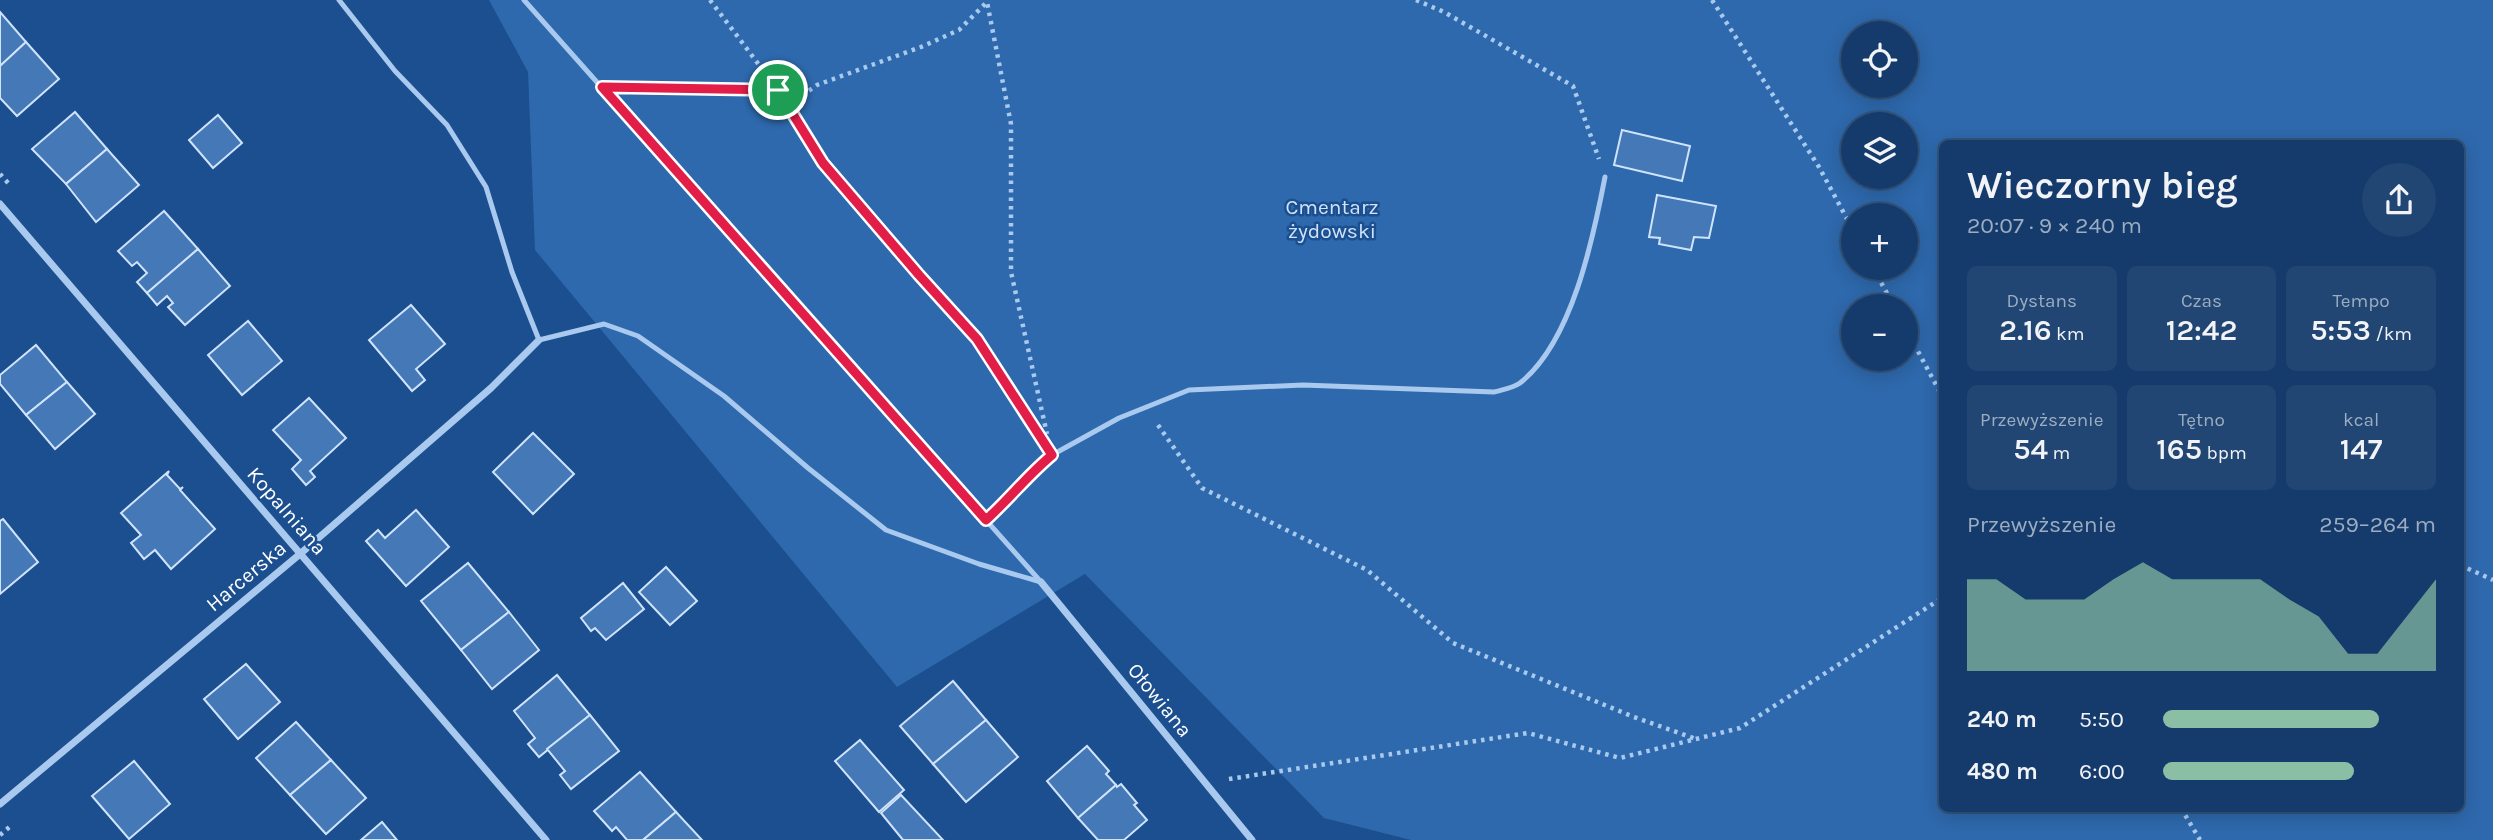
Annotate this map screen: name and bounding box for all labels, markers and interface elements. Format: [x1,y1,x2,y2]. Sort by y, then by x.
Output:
map controls [1841,21,1918,371]
button: locate [1841,21,1918,98]
pin [748,60,808,120]
icon: arrive [759,71,797,109]
button: layers [1841,112,1918,189]
text: Wieczorny bieg [1967,163,2238,208]
button: share [2362,163,2436,237]
park label: Cmentarz żydowski [1286,195,1379,243]
button: + [1841,203,1918,280]
text: 20:07 · 9 × 240 m [1967,212,2142,239]
text: Dystans [2007,290,2077,312]
text: Czas [2181,290,2222,312]
text: Tempo [2333,290,2390,312]
button: − [1841,294,1918,371]
text: 2.16 [1999,312,2052,348]
text: 12:42 [2166,312,2237,348]
text: 5:53 [2310,312,2371,348]
text: km [2052,323,2085,345]
text: /km [2371,323,2412,345]
text: Przewyższenie [1980,409,2104,431]
text: Tętno [2178,409,2225,431]
text: kcal [2343,409,2379,431]
text: 54 [2013,431,2048,467]
text: 165 [2156,431,2202,467]
text: 147 [2340,431,2383,467]
text: m [2048,442,2070,464]
text: bpm [2202,442,2247,464]
street label: Kopalniana [242,462,332,560]
text: Przewyższenie [1967,511,2116,538]
text: 259–264 m [2319,511,2436,538]
street label: Harcerska [201,536,291,616]
street label: Ołowiana [1123,658,1197,742]
text: 240 m [1967,706,2037,733]
text: 5:50 [2079,706,2124,733]
text: 480 m [1967,758,2038,785]
text: 6:00 [2079,758,2125,785]

